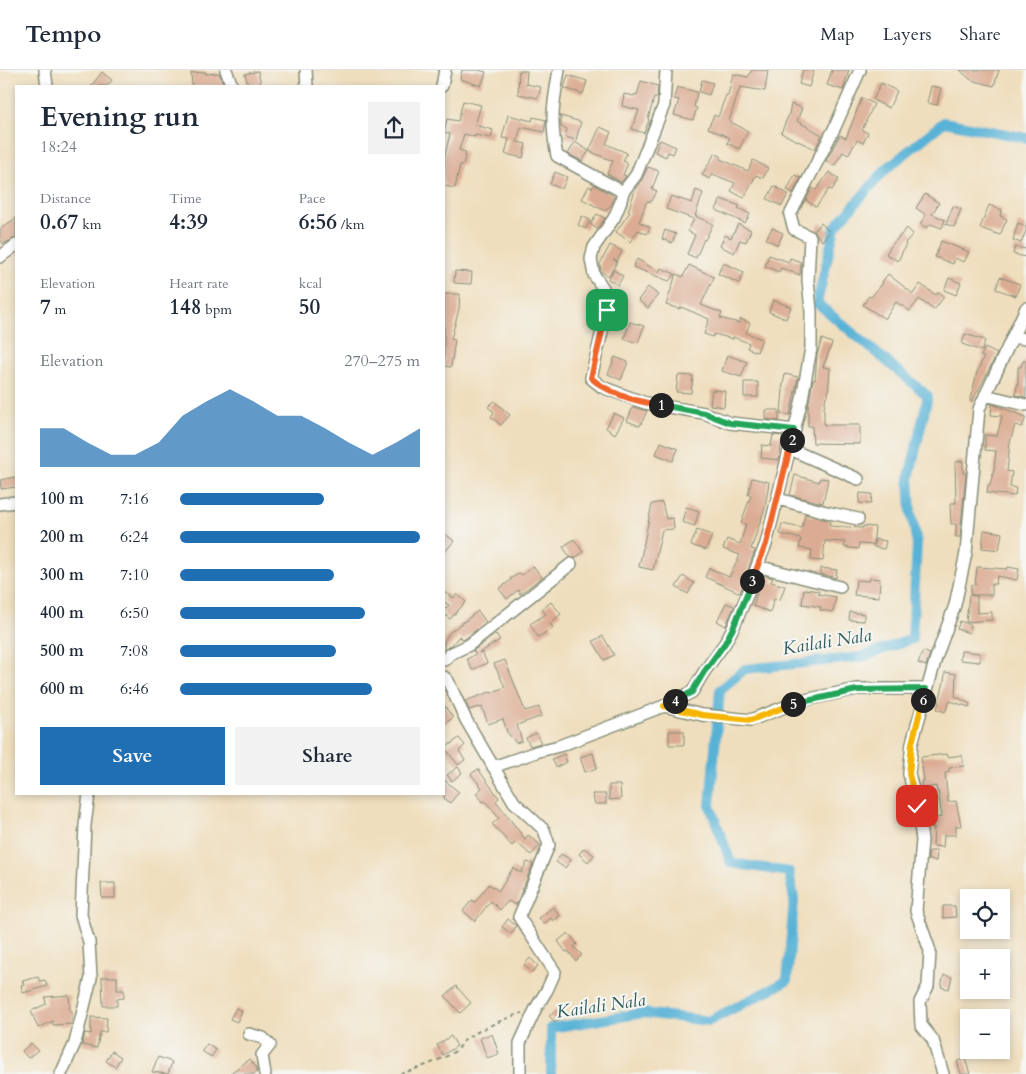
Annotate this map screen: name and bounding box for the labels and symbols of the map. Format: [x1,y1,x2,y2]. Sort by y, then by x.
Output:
pin [586,289,628,331]
pin: 1 [648,392,674,418]
pin: 2 [780,428,804,452]
pin: 3 [740,568,764,594]
water label: Kailali Nala [781,623,873,661]
pin: 4 [662,688,688,714]
pin: 6 [910,688,936,712]
pin: 5 [780,692,806,716]
pin [896,785,938,827]
water label: Kailali Nala [555,987,647,1025]

